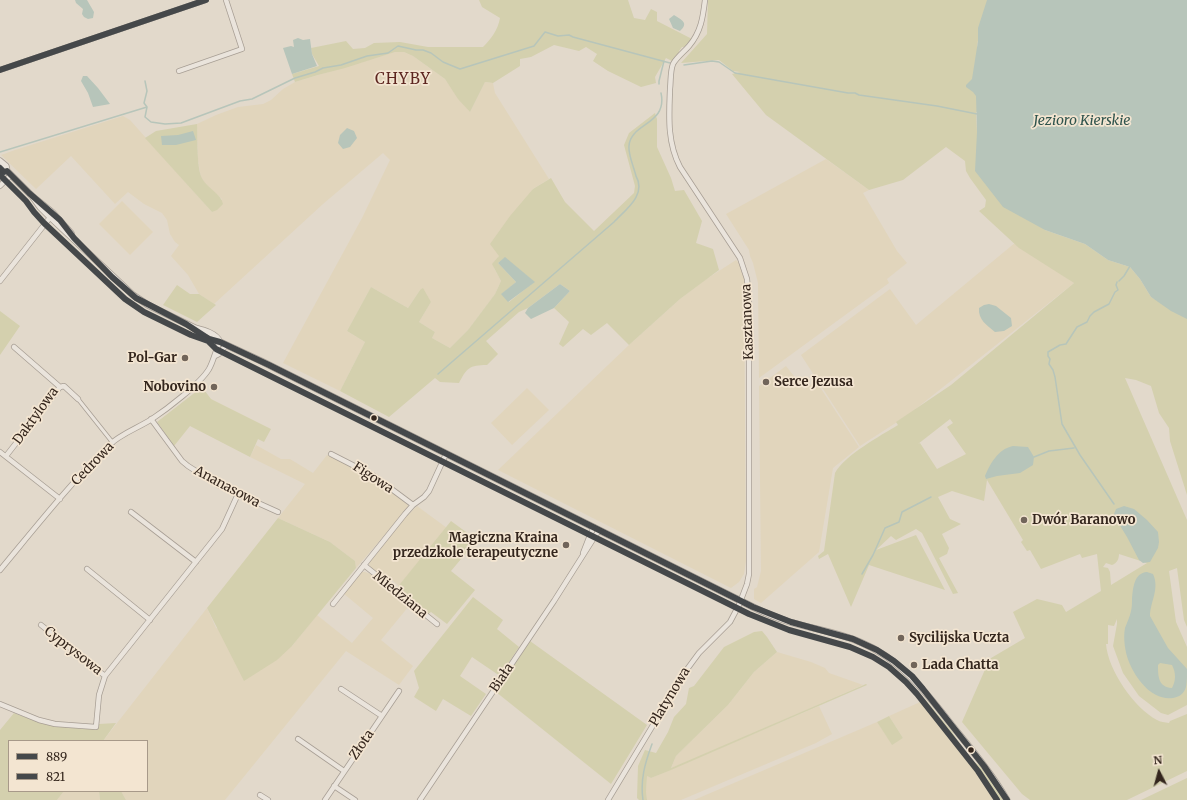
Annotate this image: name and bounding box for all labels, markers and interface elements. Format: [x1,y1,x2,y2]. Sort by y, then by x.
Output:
district label: CHYBY [375,71,431,89]
water label: Jezioro Kierskie [1034,113,1130,129]
street label: Kasztanowa [739,284,757,360]
place label: Pol-Gar [128,350,177,366]
marker: Pol-Gar [180,353,190,363]
place label: Serce Jezusa [774,374,853,390]
marker: Serce Jezusa [761,377,771,387]
place label: Nobovino [144,379,206,395]
marker: Nobovino [209,382,219,392]
street label: Daktylowa [10,384,62,448]
unlabelled marker [369,413,379,423]
street label: Cedrowa [69,439,117,489]
street label: Figowa [350,459,396,497]
street label: Ananasowa [191,463,263,511]
place label: Dwór Baranowo [1032,512,1135,528]
marker: Dwór Baranowo [1019,515,1029,525]
place label: Magiczna Kraina przedzkole terapeutyczne [393,530,558,561]
marker: Magiczna Kraina przedzkole terapeutyczne [561,540,571,550]
street label: Miedziana [370,568,430,622]
street label: Cyprysowa [41,624,105,678]
place label: Sycilijska Uczta [909,630,1009,646]
marker: Sycilijska Uczta [896,633,906,643]
place label: Lada Chatta [922,657,999,673]
marker: Lada Chatta [909,660,919,670]
street label: Biała [487,661,517,695]
street label: Platynowa [646,665,694,729]
street label: Złota [346,727,378,763]
legend [8,740,148,792]
unlabelled marker [966,745,976,755]
text: 889 [46,749,67,764]
north arrow [1139,752,1179,792]
text: N [1153,753,1163,767]
text: 821 [46,769,65,784]

